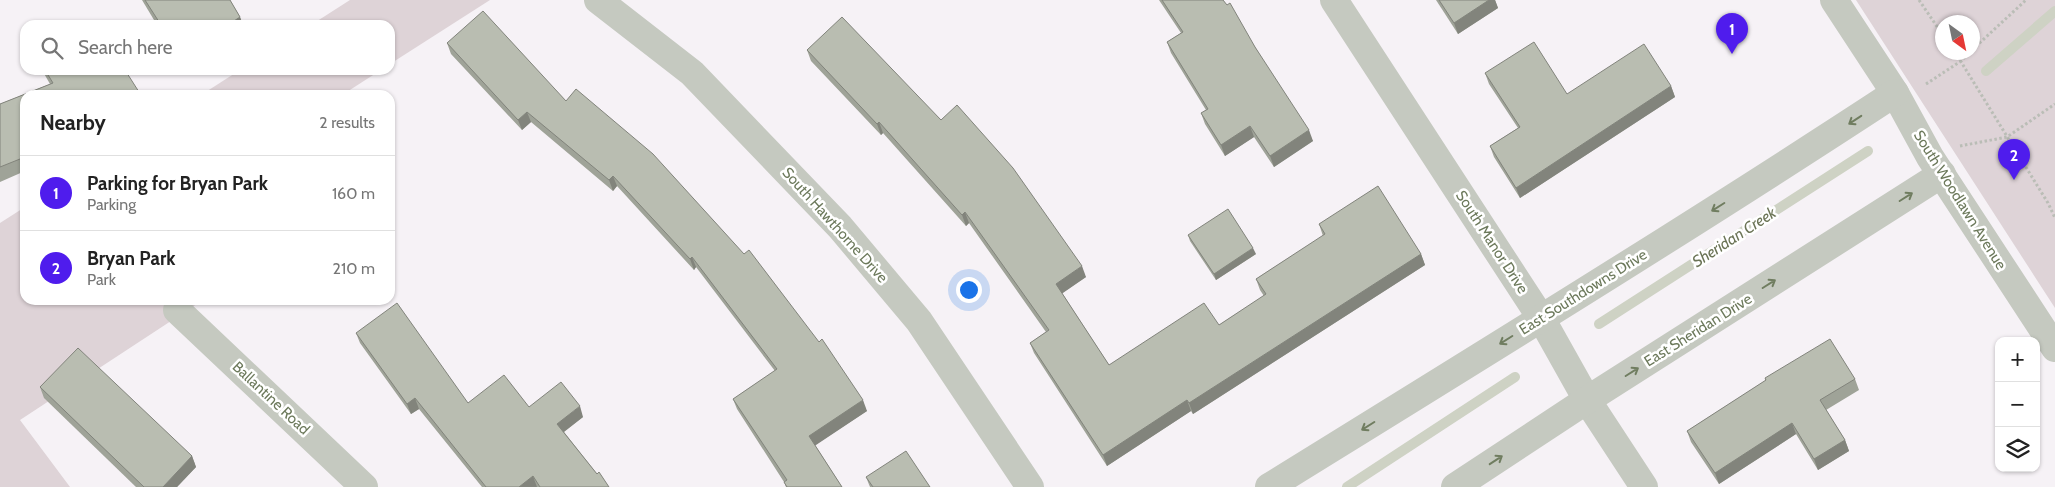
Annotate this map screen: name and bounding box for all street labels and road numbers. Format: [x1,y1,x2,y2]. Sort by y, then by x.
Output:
street label: South Woodlawn Avenue [1910,127,2010,273]
street label: South Hawthorne Drive [778,164,892,287]
street label: South Manor Drive [1452,187,1532,297]
street label: East Southdowns Drive [1516,245,1650,339]
street label: East Sheridan Drive [1641,289,1755,370]
street label: Ballantine Road [229,358,313,438]

